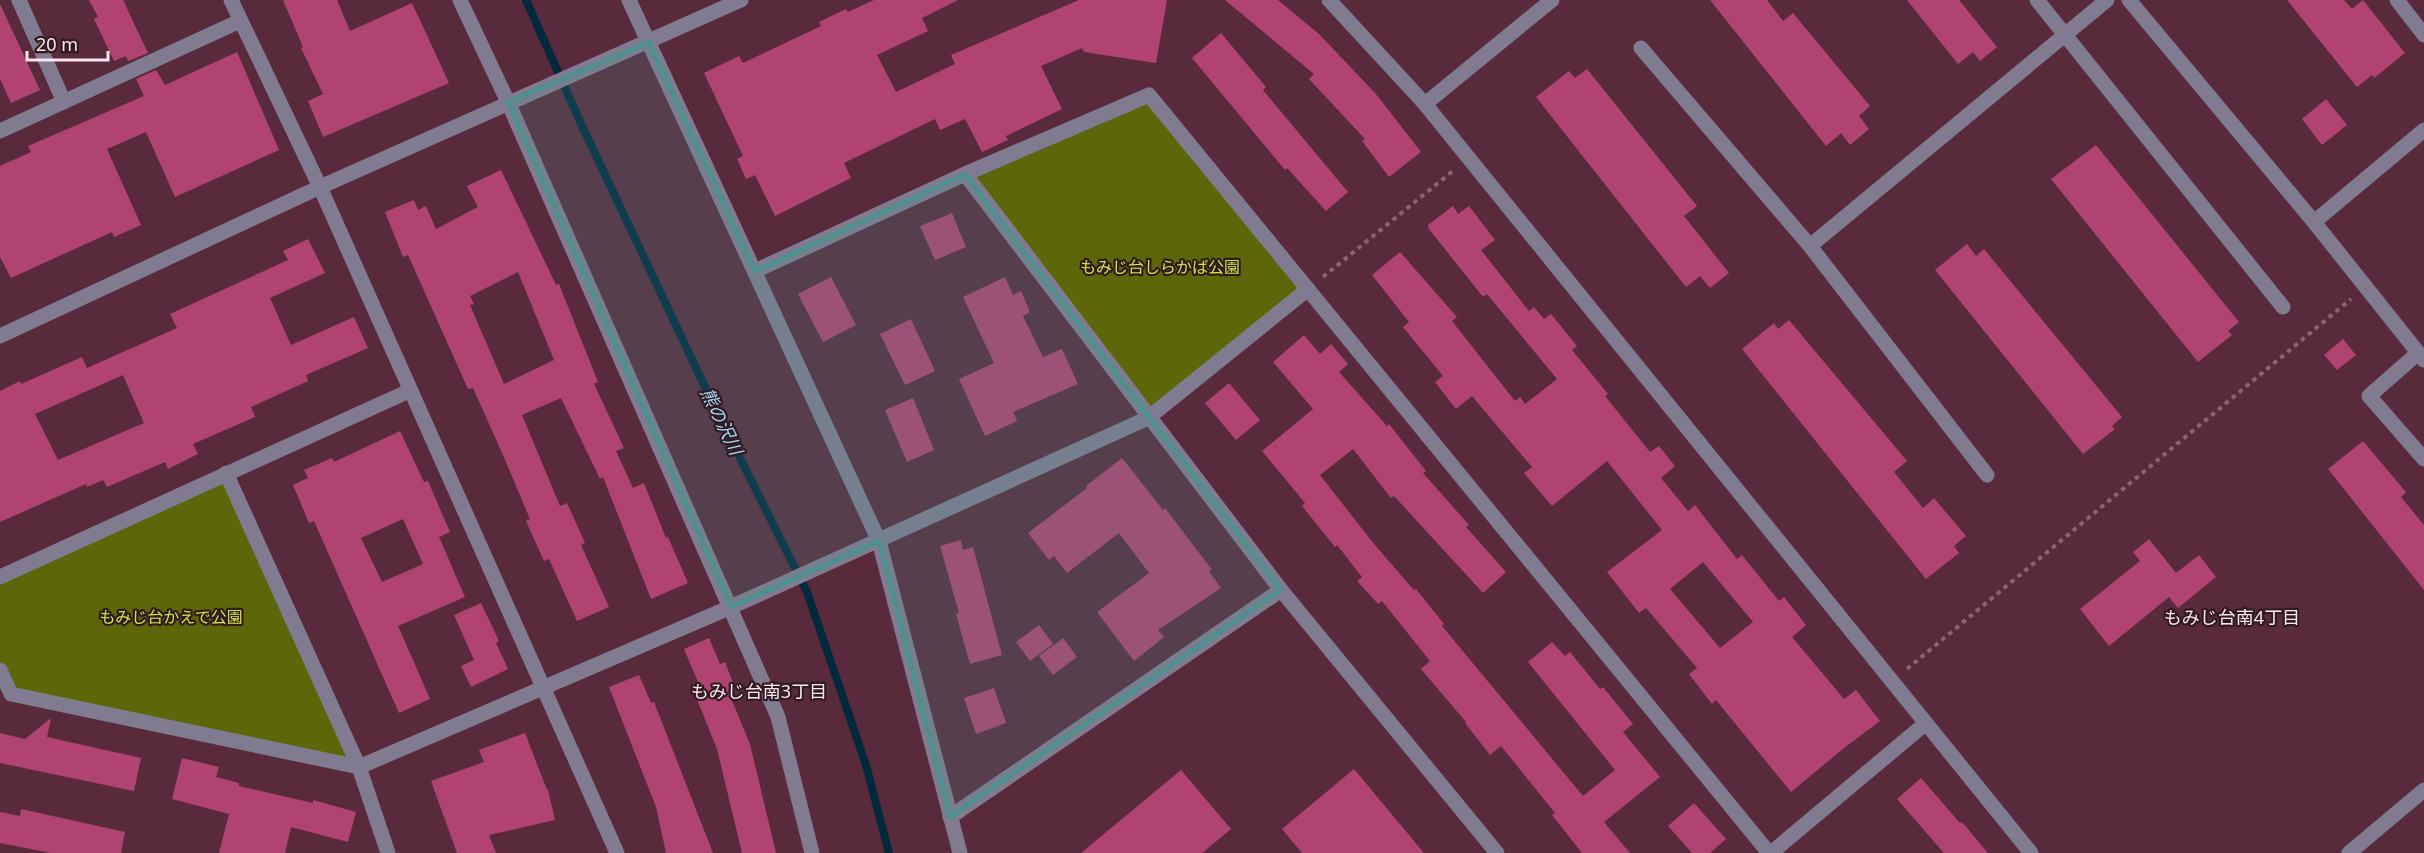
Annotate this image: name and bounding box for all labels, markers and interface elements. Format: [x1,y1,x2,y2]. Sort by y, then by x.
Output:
scale bar [27,24,108,62]
text: 20 m [36,32,78,56]
park label: もみじ台しらかば公園 [1080,256,1240,278]
water label: 熊の沢川 [695,383,749,460]
district label: もみじ台南4丁目 [2164,605,2300,629]
park label: もみじ台かえで公園 [99,606,243,628]
district label: もみじ台南3丁目 [691,679,827,703]

